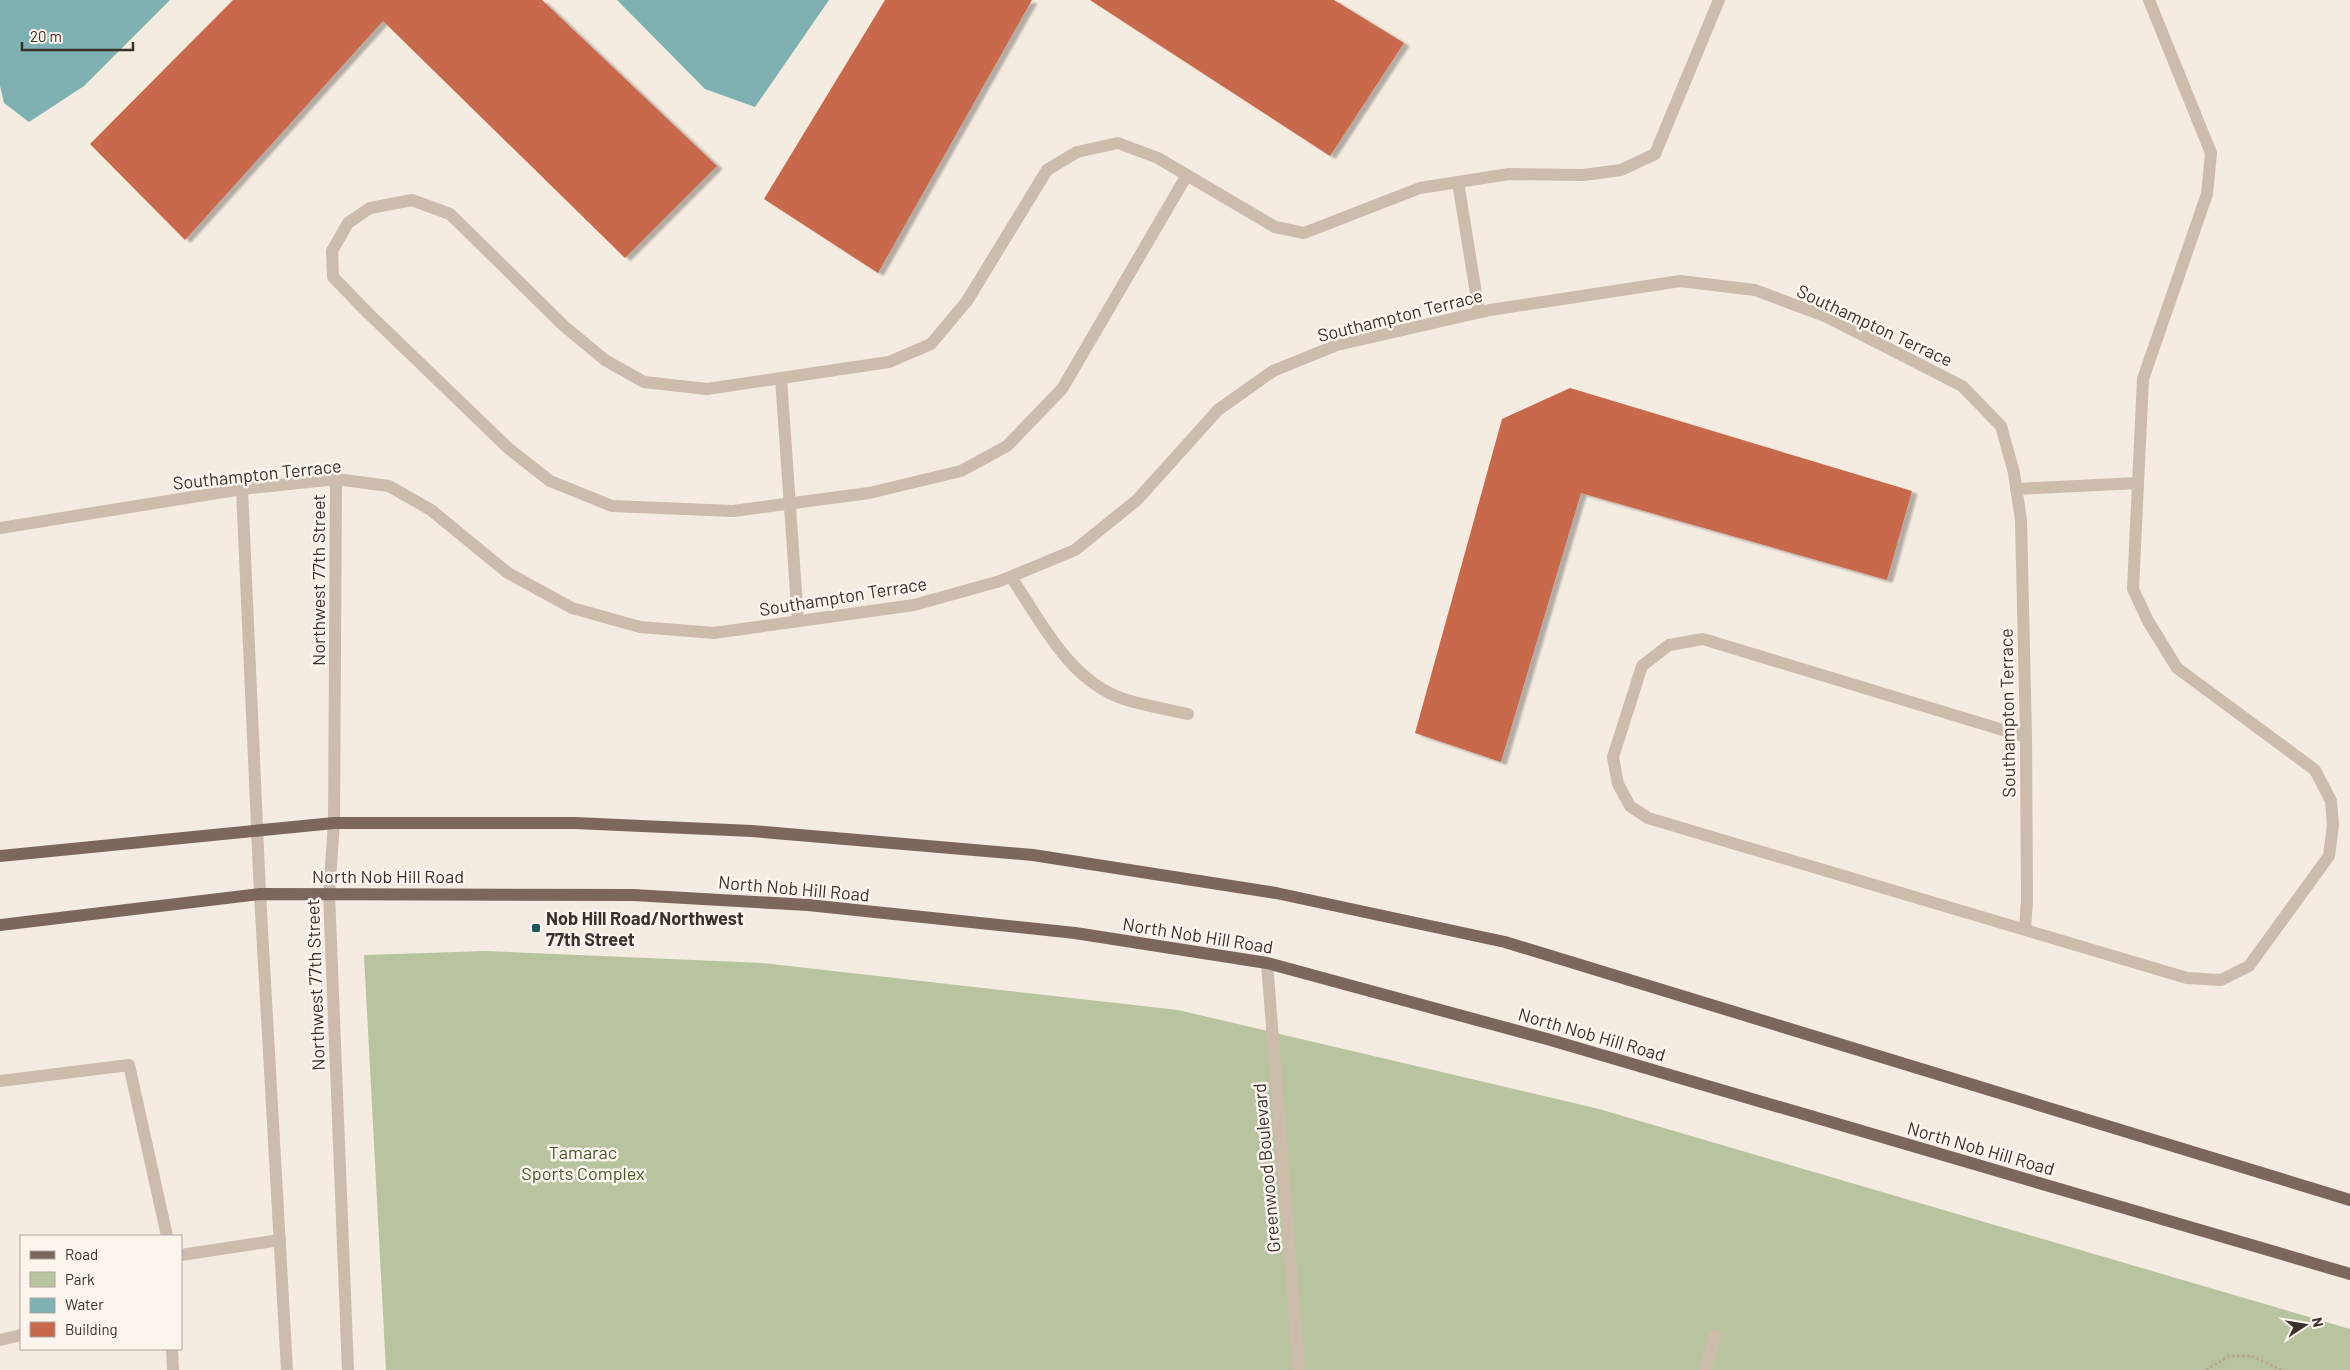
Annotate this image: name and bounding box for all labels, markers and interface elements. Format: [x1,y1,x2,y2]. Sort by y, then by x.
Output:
scale bar [22,20,134,52]
text: 20 m [30,27,62,45]
street label: Southampton Terrace [1794,279,1956,371]
street label: Southampton Terrace [1315,284,1485,346]
street label: Southampton Terrace [172,454,342,494]
street label: Northwest 77th Street [307,494,329,666]
street label: Southampton Terrace [758,572,928,620]
street label: Southampton Terrace [1995,628,2019,798]
street label: North Nob Hill Road [312,865,464,887]
street label: North Nob Hill Road [717,870,871,906]
street label: Northwest 77th Street [301,899,329,1071]
place label: Nob Hill Road/Northwest 77th Street [546,907,744,950]
street label: North Nob Hill Road [1121,912,1275,958]
marker: Nob Hill Road/Northwest 77th Street [530,922,542,934]
street label: North Nob Hill Road [1516,1002,1668,1066]
street label: Greenwood Boulevard [1248,1082,1284,1254]
street label: North Nob Hill Road [1905,1116,2057,1180]
park label: Tamarac Sports Complex [521,1141,645,1184]
legend [20,1235,182,1350]
text: Road [65,1245,98,1263]
text: Park [65,1270,95,1288]
text: Water [65,1295,104,1313]
north arrow [2280,1300,2330,1350]
text: N [2309,1316,2327,1329]
text: Building [65,1320,118,1338]

